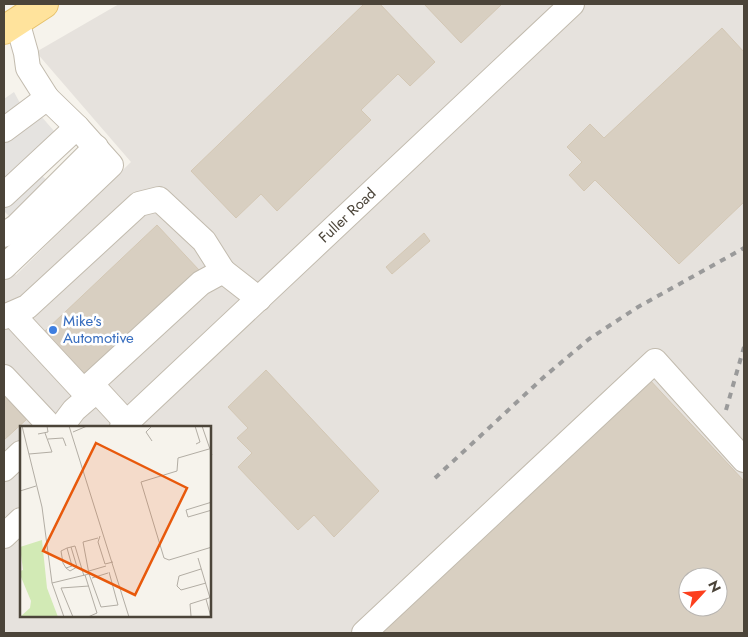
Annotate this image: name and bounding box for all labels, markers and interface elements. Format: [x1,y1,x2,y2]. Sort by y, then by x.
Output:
street label: Fuller Road [313,183,381,248]
place label: Mike's Automotive [63,310,134,349]
marker: Mike's Automotive [47,324,59,336]
inset map [20,426,211,617]
north arrow [678,567,728,617]
text: N [703,577,726,596]

